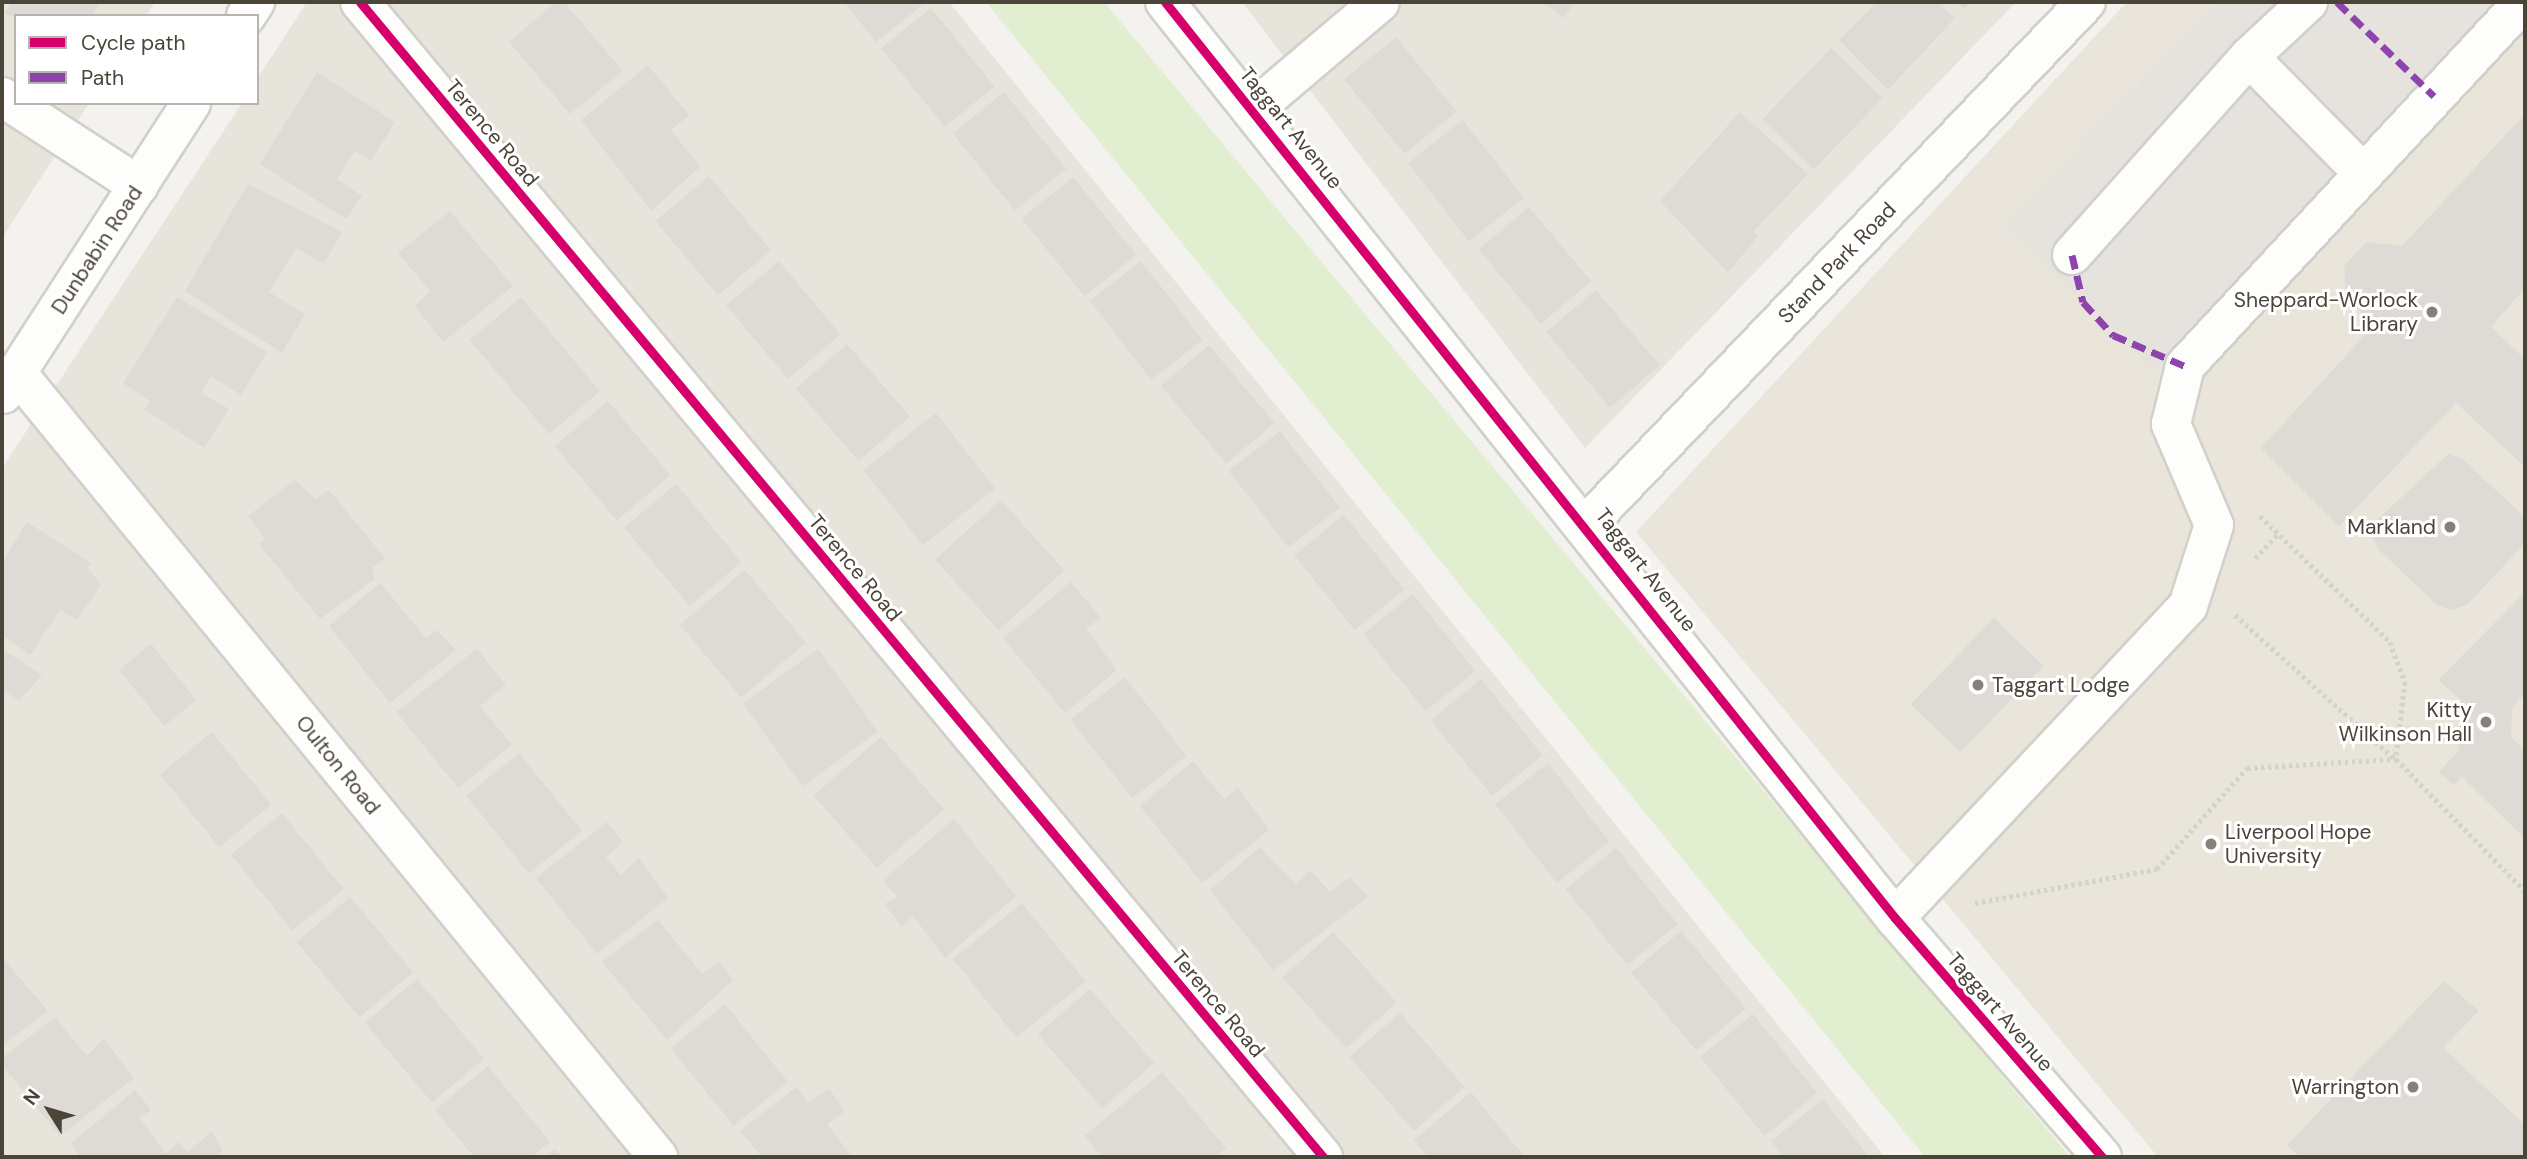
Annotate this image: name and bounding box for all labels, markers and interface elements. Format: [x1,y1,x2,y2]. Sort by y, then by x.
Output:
legend [14,14,259,105]
text: Cycle path [81,29,186,57]
street label: Taggart Avenue [1234,62,1348,194]
text: Path [81,64,124,92]
street label: Terence Road [440,75,544,191]
street label: Dunbabin Road [46,181,148,319]
street label: Stand Park Road [1773,197,1901,329]
place label: Sheppard-Worlock Library [2234,287,2418,337]
marker: Sheppard-Worlock Library [2424,304,2440,320]
street label: Taggart Avenue [1590,503,1702,637]
street label: Terence Road [803,510,907,626]
place label: Markland [2347,514,2436,540]
marker: Markland [2442,519,2458,535]
place label: Taggart Lodge [1992,672,2130,698]
marker: Taggart Lodge [1970,677,1986,693]
place label: Kitty Wilkinson Hall [2339,697,2472,747]
street label: Oulton Road [290,710,386,820]
marker: Kitty Wilkinson Hall [2478,714,2494,730]
place label: Liverpool Hope University [2225,819,2371,869]
marker: Liverpool Hope University [2203,836,2219,852]
street label: Terence Road [1166,946,1270,1062]
street label: Taggart Avenue [1941,947,2059,1077]
place label: Warrington [2291,1074,2399,1100]
north arrow [14,1075,84,1145]
marker: Warrington [2405,1079,2421,1095]
text: N [18,1084,46,1110]

